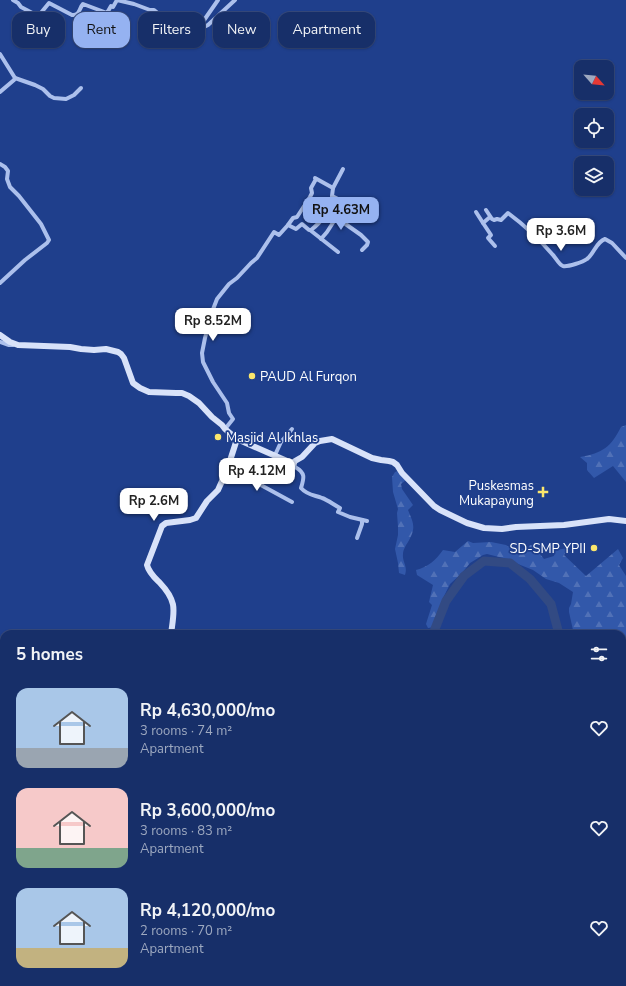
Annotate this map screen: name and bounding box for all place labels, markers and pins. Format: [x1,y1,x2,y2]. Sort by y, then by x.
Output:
pin: Rp 4.63M [300,197,382,231]
pin: Rp 3.6M [524,218,598,252]
pin: Rp 8.52M [172,308,254,342]
place label: PAUD Al Furqon [260,368,357,386]
marker: PAUD Al Furqon [247,371,257,381]
place label: Masjid Al Ikhlas [226,429,318,447]
marker: Masjid Al Ikhlas [213,432,223,442]
pin: Rp 4.12M [216,458,298,492]
place label: Puskesmas Mukapayung [459,477,534,510]
marker: Puskesmas Mukapayung [537,486,549,498]
pin: Rp 2.6M [117,488,191,522]
place label: SD-SMP YPII [510,540,586,558]
marker: SD-SMP YPII [589,543,599,553]

